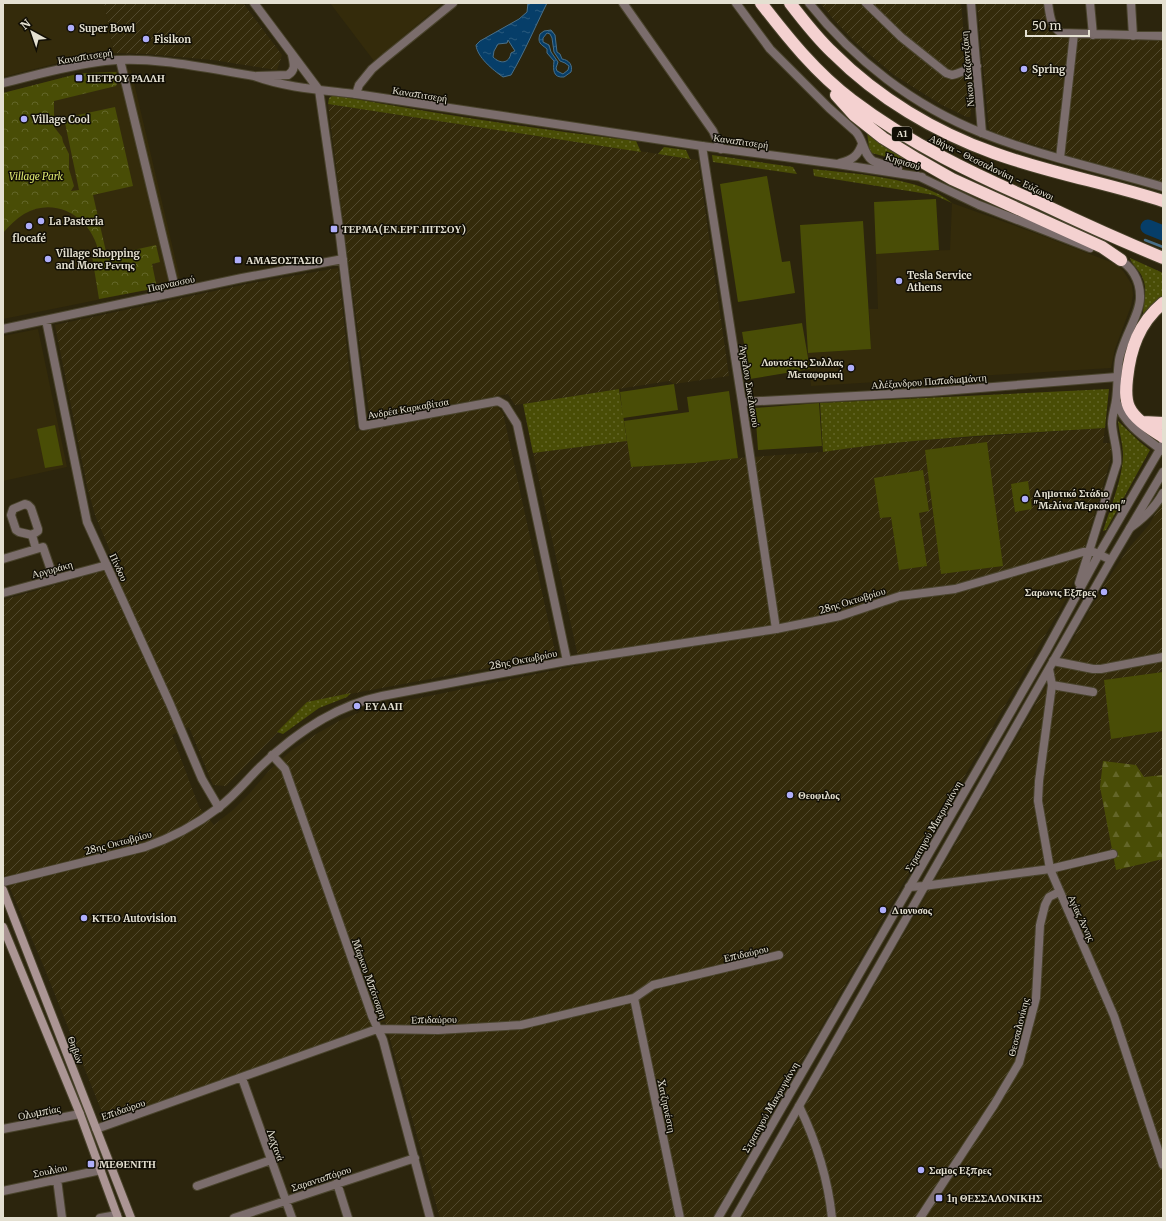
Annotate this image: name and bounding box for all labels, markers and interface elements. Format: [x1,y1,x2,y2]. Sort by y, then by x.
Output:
north arrow [12,12,52,52]
scale bar [1026,12,1089,38]
text: N [18,16,34,32]
text: 50 m [1032,18,1061,33]
place label: Super Bowl [79,22,136,35]
marker: Super Bowl [66,23,76,33]
street label: Νίκου Καζαντζάκη [958,31,977,107]
place label: Fisikon [154,33,191,46]
marker: Fisikon [141,34,151,44]
street label: Καναπιτσερή [57,46,113,67]
place label: Spring [1032,63,1066,76]
marker: Spring [1019,64,1029,74]
place label: ΠΕΤΡΟΥ ΡΑΛΛΗ [87,72,165,85]
marker: ΠΕΤΡΟΥ ΡΑΛΛΗ [74,73,84,83]
street label: Καναπιτσερή [392,84,448,105]
place label: Village Cool [31,113,91,126]
marker: Village Cool [19,114,29,124]
road number: Α1 [892,127,912,141]
street label: Καναπιτσερή [713,131,769,152]
street label: Αθήνα - Θεσσαλονίκη - Εύζωνοι [927,131,1057,204]
street label: Κηφισού [884,150,922,173]
park label: Village Park [9,170,64,183]
place label: La Pasteria [49,215,104,228]
marker: La Pasteria [36,216,46,226]
marker: flocafé [24,221,34,231]
place label: ΤΕΡΜΑ(ΕΝ.ΕΡΓ.ΠΙΤΣΟΥ) [342,223,466,236]
marker: ΤΕΡΜΑ(ΕΝ.ΕΡΓ.ΠΙΤΣΟΥ) [329,224,339,234]
place label: flocafé [12,232,46,245]
place label: Village Shopping and More Ρεντης [55,247,140,272]
marker: Village Shopping and More Ρεντης [43,254,53,264]
place label: ΑΜΑΞΟΣΤΑΣΙΟ [246,254,323,267]
marker: ΑΜΑΞΟΣΤΑΣΙΟ [233,255,243,265]
place label: Tesla Service Athens [906,269,972,294]
street label: Παρνασσού [146,272,196,295]
marker: Tesla Service Athens [894,276,904,286]
street label: Άγγελου Σικελιανού [737,344,762,428]
place label: Λουτσέτης Συλλας Μεταφορική [760,356,844,381]
marker: Λουτσέτης Συλλας Μεταφορική [846,363,856,373]
street label: Αλέξανδρου Παπαδιαμάντη [871,371,987,392]
street label: Ανδρέα Καρκαβίτσα [366,395,450,422]
place label: Δημοτικό Στάδιο "Μελίνα Μερκούρη" [1033,487,1126,512]
marker: Δημοτικό Στάδιο "Μελίνα Μερκούρη" [1020,494,1030,504]
street label: Πίνδου [107,551,131,583]
street label: Αργυράκη [30,558,74,581]
street label: 28ης Οκτωβρίου [817,584,887,617]
place label: Σαρωνις Εξπρες [1025,586,1097,599]
marker: Σαρωνις Εξπρες [1099,587,1109,597]
street label: 28ης Οκτωβρίου [488,647,558,672]
place label: ΕΥΔΑΠ [365,700,403,713]
marker: ΕΥΔΑΠ [352,701,362,711]
street label: Στρατηγού Μακρυγιάννη [902,779,965,874]
place label: Θεοφιλος [798,789,840,802]
marker: Θεοφιλος [785,790,795,800]
street label: 28ης Οκτωβρίου [83,827,153,858]
street label: Αγίας Άννης [1065,893,1098,944]
place label: Διονυσος [891,904,933,917]
marker: Διονυσος [878,905,888,915]
place label: ΚΤΕΟ Autovision [92,912,177,925]
marker: ΚΤΕΟ Autovision [79,913,89,923]
street label: Μάρκου Μπότσαρη [349,937,390,1021]
street label: Επιδαύρου [722,942,770,965]
street label: Θεσσαλονίκης [1005,997,1032,1058]
street label: Επιδαύρου [411,1013,457,1026]
street label: Θηβών [64,1034,87,1066]
street label: Στρατηγού Μακρυγιάννη [739,1060,802,1155]
street label: Χατζηανέστη [655,1078,678,1134]
street label: Επιδαύρου [99,1096,147,1123]
street label: Ολυμπίας [17,1102,61,1123]
street label: Λαχανά [263,1127,288,1164]
place label: ΜΕΘΕΝΙΤΗ [99,1158,156,1171]
marker: ΜΕΘΕΝΙΤΗ [86,1159,96,1169]
street label: Σουλίου [32,1161,68,1180]
street label: Σαρανταπόρου [290,1163,353,1194]
place label: Σαμος Εξπρες [929,1164,992,1177]
marker: Σαμος Εξπρες [916,1165,926,1175]
place label: 1η ΘΕΣΣΑΛΟΝΙΚΗΣ [947,1192,1043,1205]
marker: 1η ΘΕΣΣΑΛΟΝΙΚΗΣ [934,1193,944,1203]

